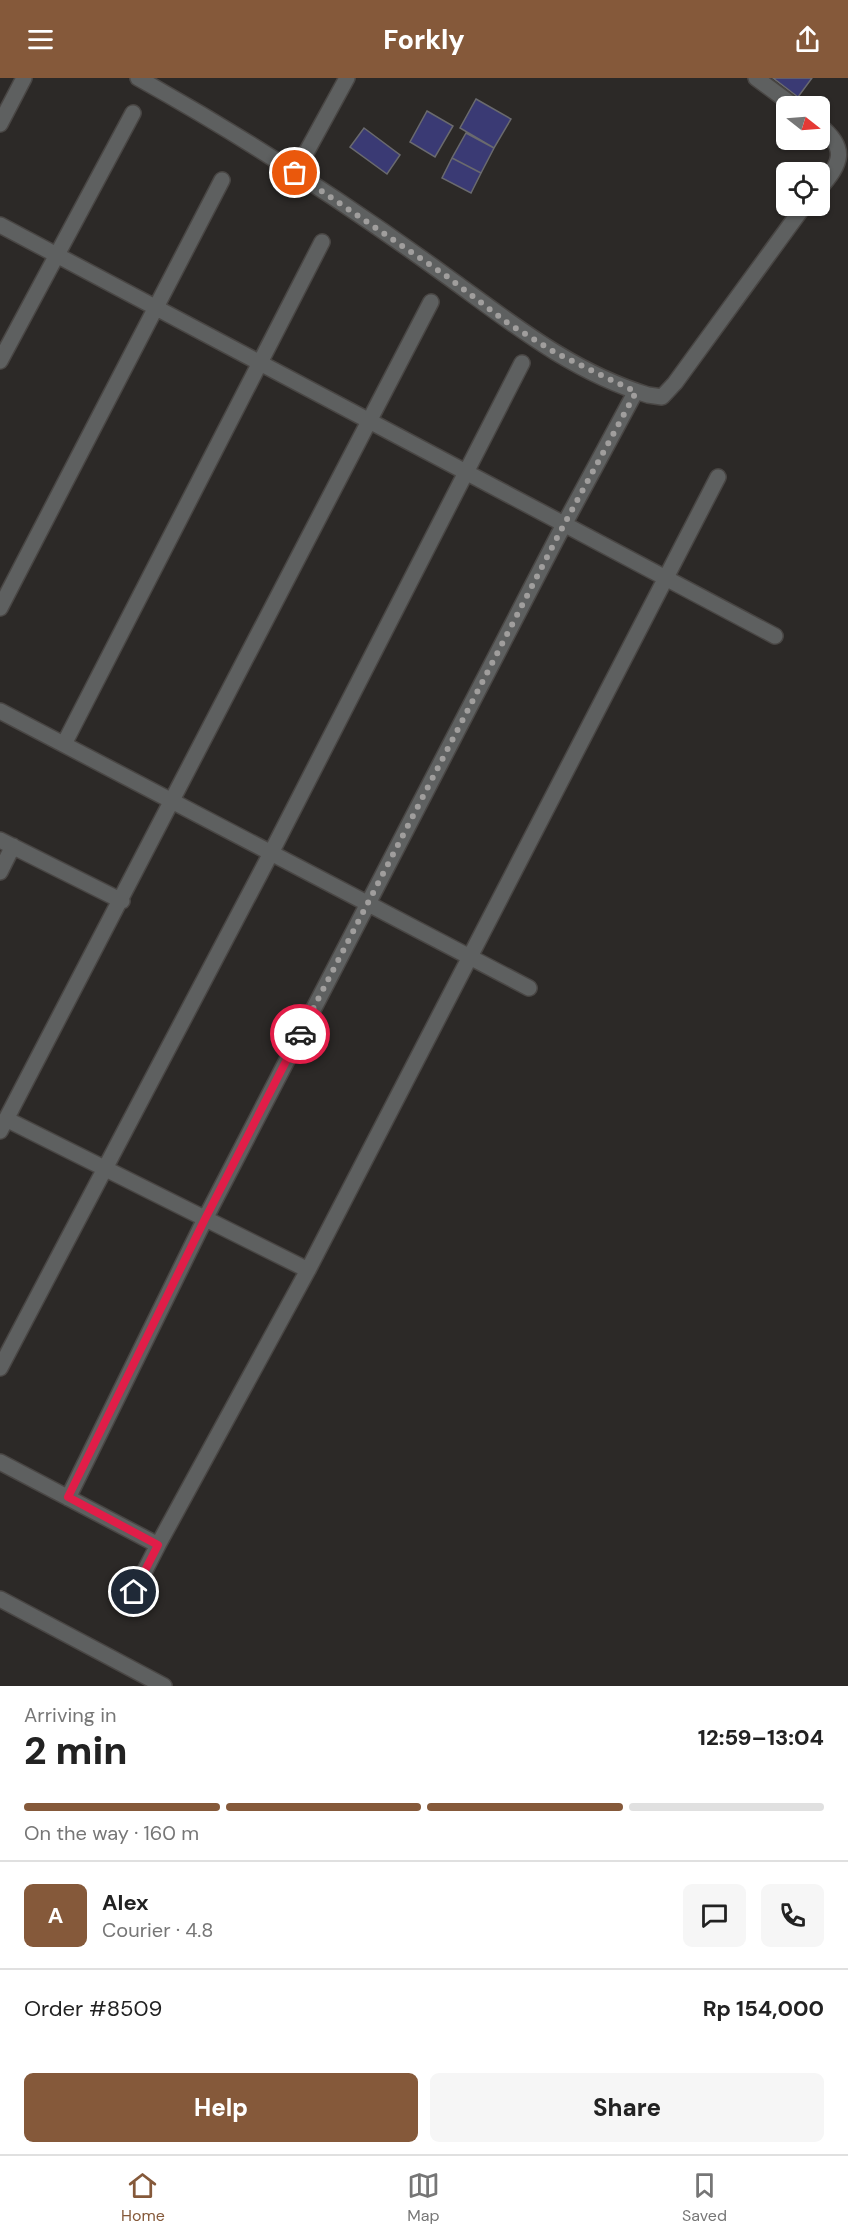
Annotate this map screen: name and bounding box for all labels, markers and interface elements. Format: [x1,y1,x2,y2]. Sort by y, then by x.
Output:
text: Forkly [383,22,465,57]
icon: menu [24,23,57,56]
icon: share [791,23,824,56]
north arrow [776,96,830,150]
map controls [776,96,830,216]
pin [269,147,320,198]
icon: bag [278,156,311,189]
button: locate [776,162,830,216]
courier [270,1004,330,1064]
icon: car [284,1018,317,1051]
pin [108,1566,159,1617]
icon: home [117,1575,150,1608]
text: Arriving in [24,1702,116,1728]
text: 12:59–13:04 [698,1723,824,1752]
text: 2 min [24,1725,128,1776]
text: On the way · 160 m [24,1820,199,1846]
button: chat [683,1884,746,1947]
button: phone [761,1884,824,1947]
text: Alex [102,1888,149,1917]
text: A [48,1901,63,1930]
text: Courier · 4.8 [102,1917,213,1943]
text: Order #8509 [24,1994,162,2023]
text: Rp 154,000 [703,1994,824,2023]
button: Help [24,2073,418,2142]
button: Share [430,2073,824,2142]
tab: Home [121,2169,165,2226]
tab: Map [407,2169,440,2226]
tab: Saved [682,2169,727,2226]

